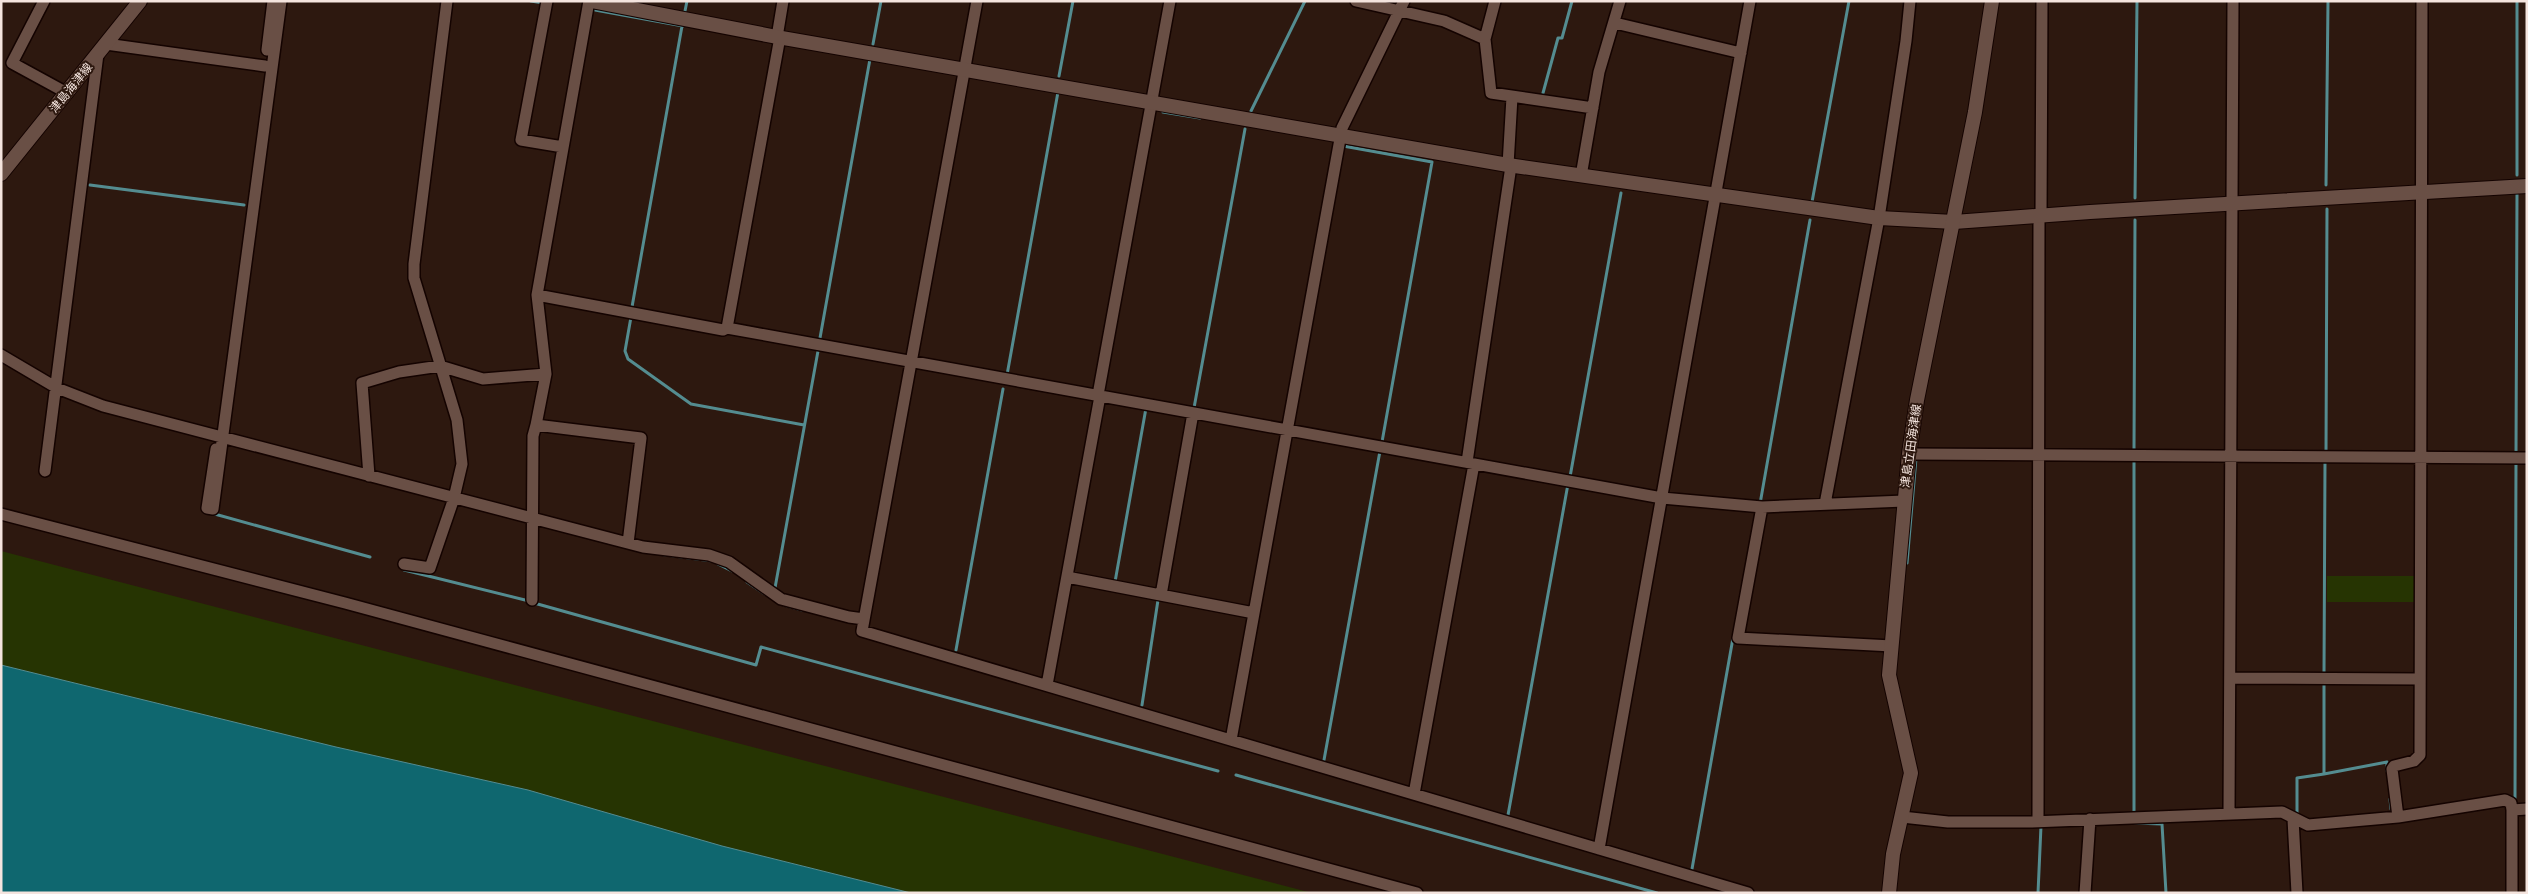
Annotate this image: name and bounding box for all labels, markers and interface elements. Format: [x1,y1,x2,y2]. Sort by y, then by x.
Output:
street label: 津島海津線 [47,60,95,116]
street label: 津島立田海津線 [1898,403,1924,489]

